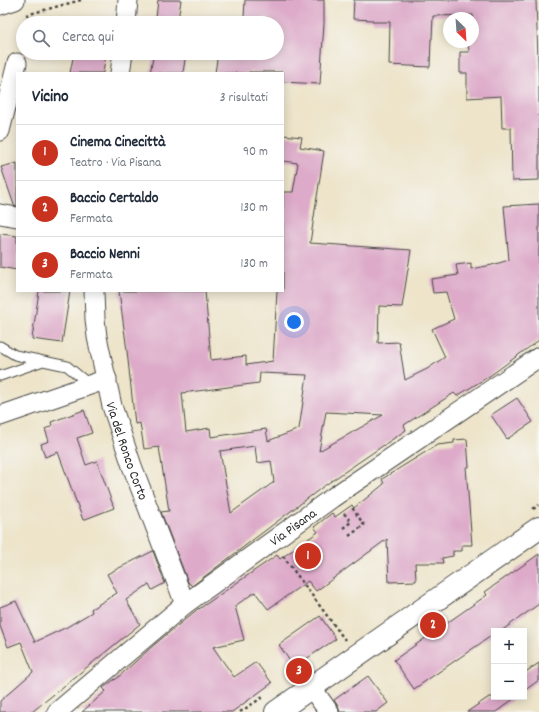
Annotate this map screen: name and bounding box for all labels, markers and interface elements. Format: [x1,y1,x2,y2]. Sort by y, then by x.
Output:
north arrow [443,12,479,48]
search box [16,16,284,60]
icon: search [30,27,52,49]
text: Cerca qui [62,27,114,49]
text: Vicino [32,86,69,110]
text: 3 risultati [220,89,268,108]
text: Cinema Cinecittà [70,132,165,154]
text: 1 [44,143,46,162]
text: 90 m [243,143,268,162]
text: Teatro · Via Pisana [70,154,161,173]
text: Baccio Certaldo [70,188,159,210]
text: 2 [42,199,48,218]
text: 130 m [240,199,268,218]
text: Fermata [70,210,112,229]
text: Baccio Nenni [70,244,140,266]
text: 3 [42,255,48,274]
text: 130 m [240,255,268,274]
text: Fermata [70,266,112,285]
your location [284,312,304,332]
street label: Via del Ronco Corto [99,400,152,503]
street label: Via Pisana [266,504,322,552]
pin: 1 [295,541,321,571]
pin: 2 [420,610,446,640]
map controls [491,628,527,700]
button: + [491,628,527,664]
pin: 3 [286,656,312,686]
button: − [491,664,527,700]

